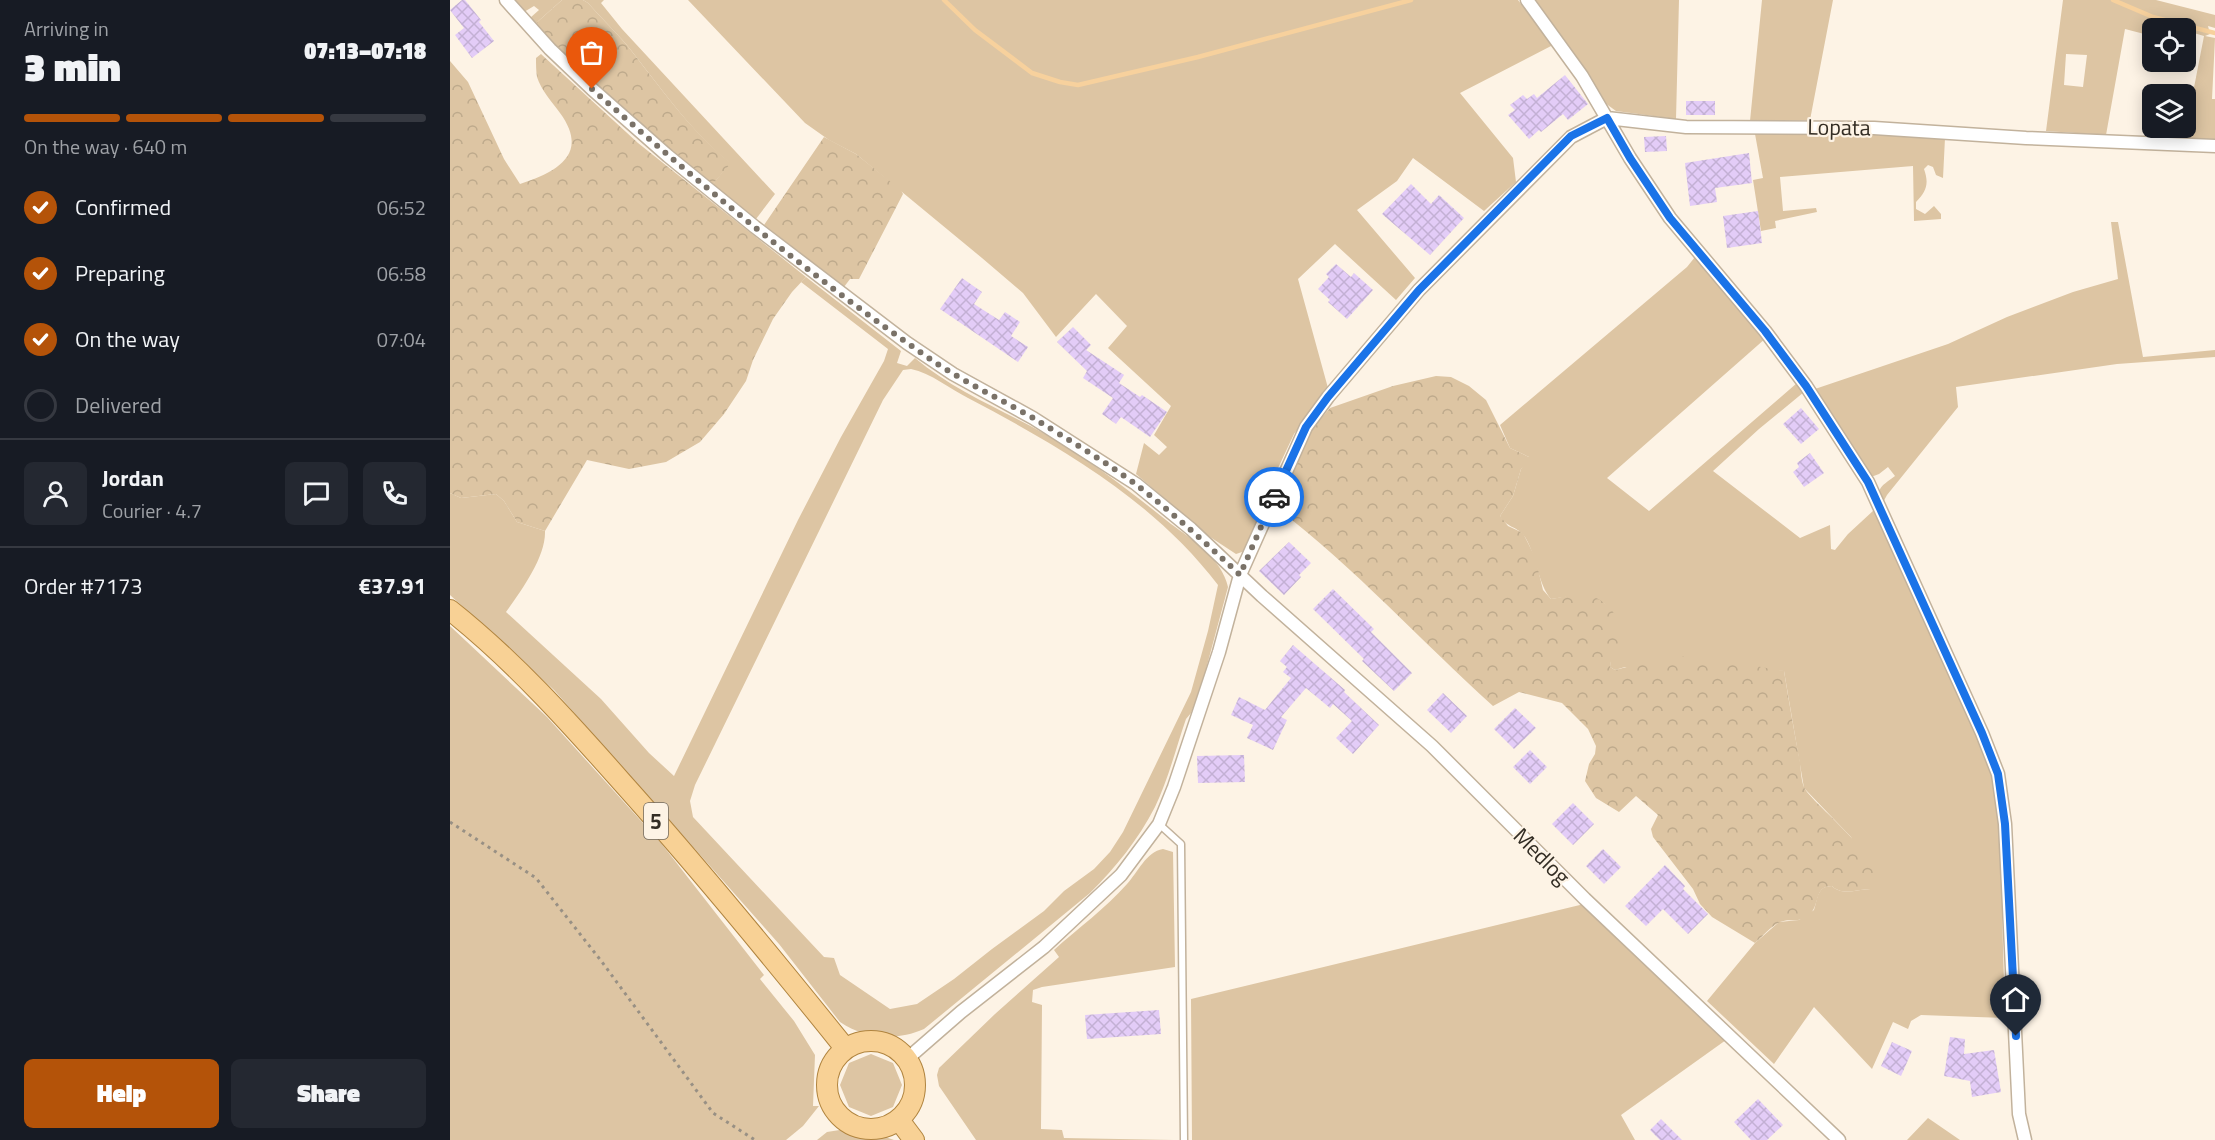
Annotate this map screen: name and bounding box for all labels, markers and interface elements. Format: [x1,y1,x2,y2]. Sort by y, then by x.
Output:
text: Arriving in [24,13,109,44]
map controls [2142,18,2196,138]
button: locate [2142,18,2196,72]
pin [566,27,617,89]
text: 07:13–07:18 [304,34,426,68]
icon: bag [575,36,608,69]
text: 3 min [24,37,121,96]
button: layers [2142,84,2196,138]
street label: Lopata [1807,109,1871,145]
text: On the way · 640 m [24,131,187,162]
text: Confirmed [75,190,171,224]
icon: check [24,191,57,224]
text: 06:52 [377,192,426,223]
text: Preparing [75,256,165,290]
icon: check [24,257,57,290]
text: 06:58 [377,258,426,289]
text: On the way [75,322,180,356]
icon: check [24,323,57,356]
text: 07:04 [377,324,426,355]
text: Delivered [75,388,162,422]
text: Jordan [102,461,164,495]
button: person [24,462,87,525]
button: chat [285,462,348,525]
button: phone [363,462,426,525]
courier [1244,467,1304,527]
icon: car [1258,481,1291,514]
text: Courier · 4.7 [102,495,202,526]
text: Order #7173 [24,569,143,603]
text: €37.91 [359,569,426,603]
road number: 5 [644,803,668,839]
street label: Medlog [1506,820,1578,892]
pin [1990,974,2041,1036]
icon: home [1999,983,2032,1016]
button: Help [24,1059,219,1128]
button: Share [231,1059,426,1128]

